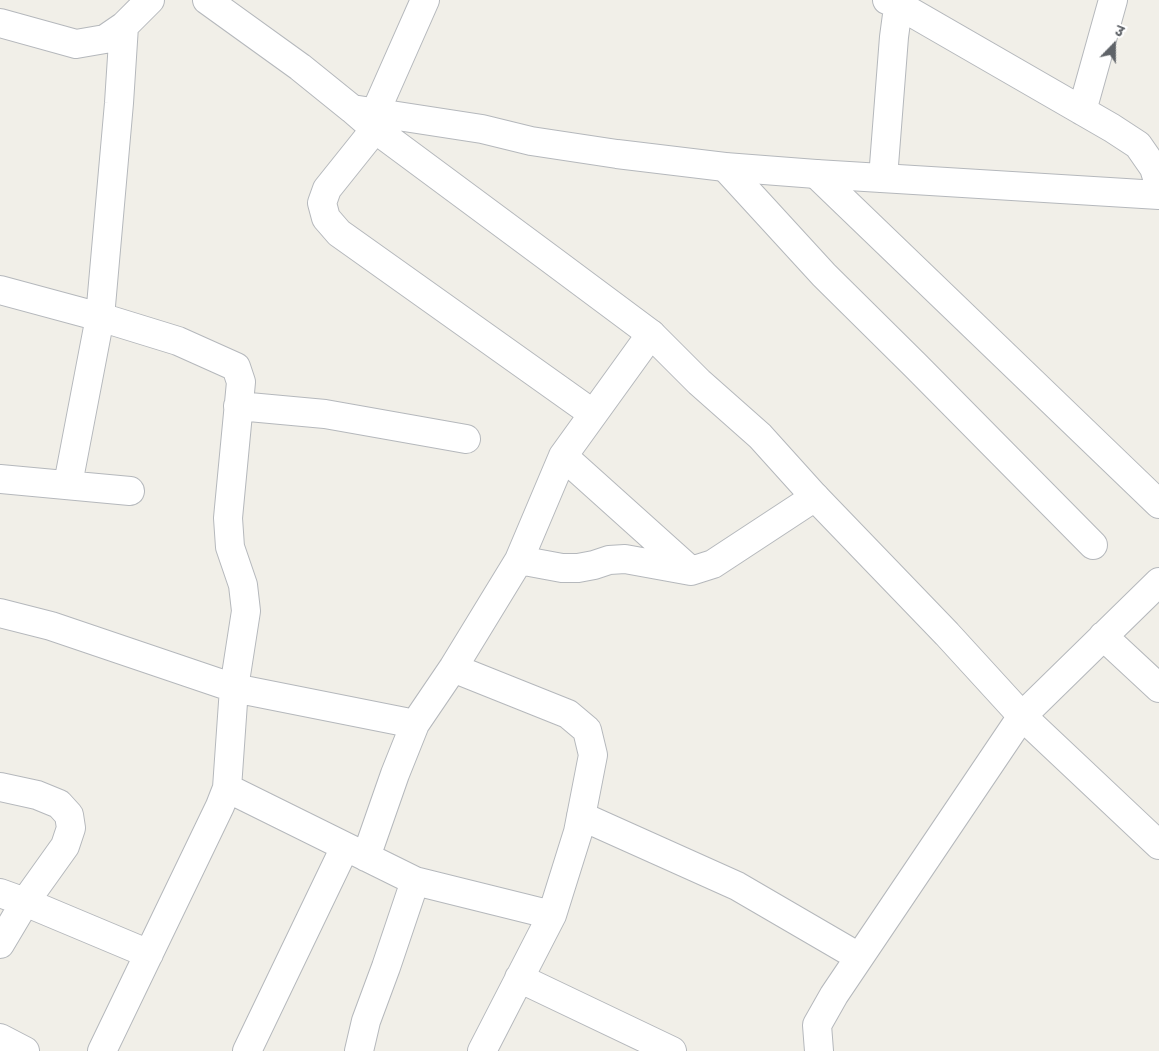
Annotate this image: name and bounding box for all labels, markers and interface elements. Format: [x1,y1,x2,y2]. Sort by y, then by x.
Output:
north arrow [1089,20,1139,70]
text: उ [1112,20,1127,42]

